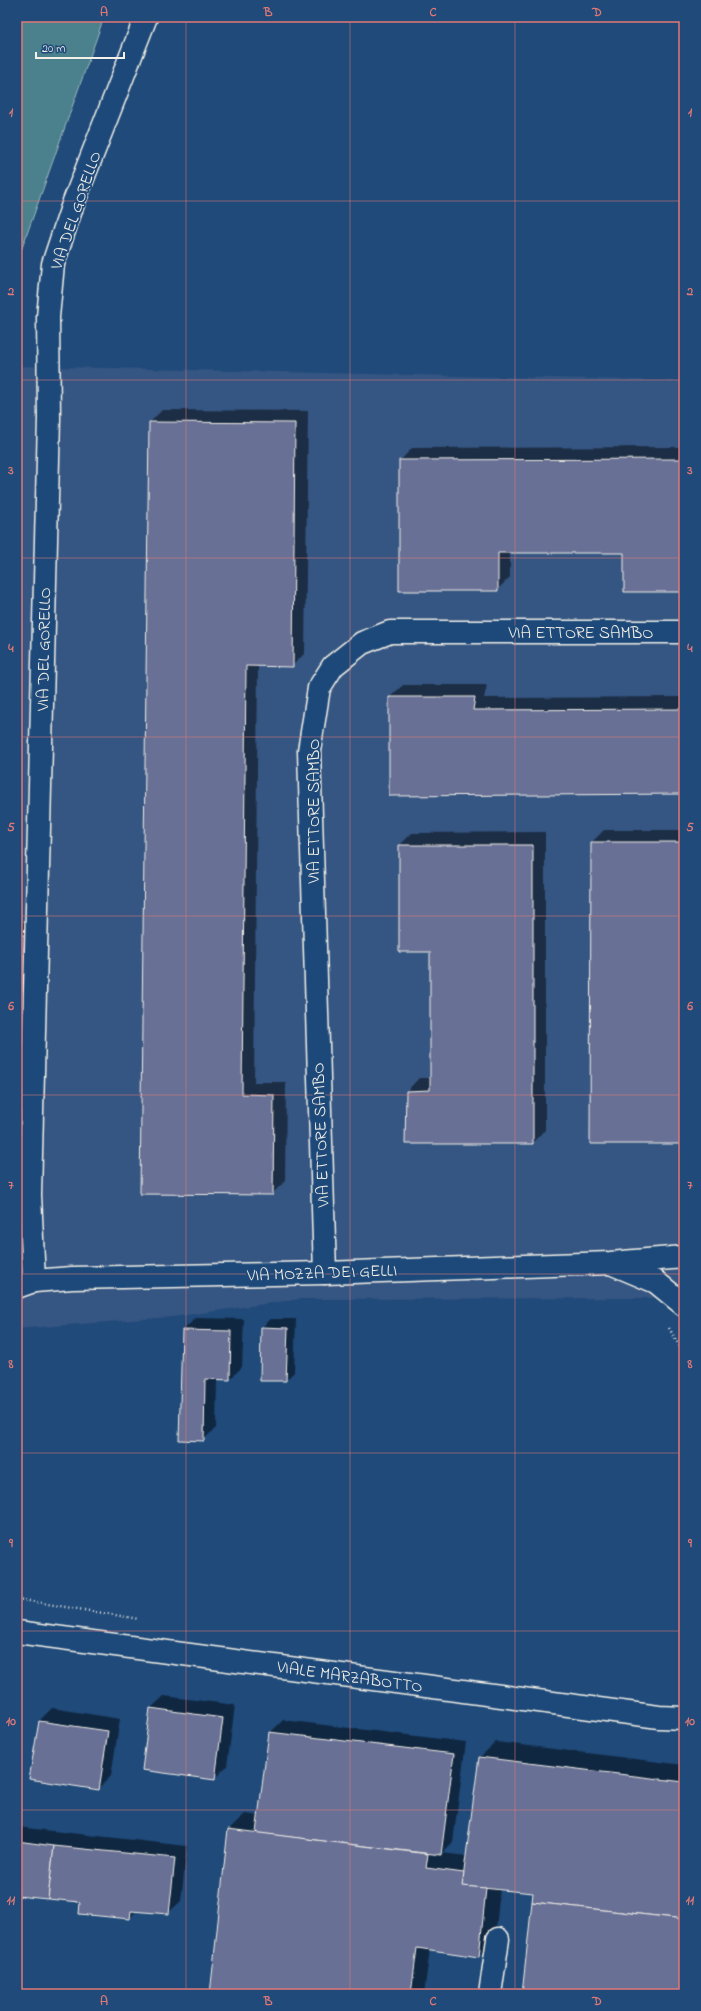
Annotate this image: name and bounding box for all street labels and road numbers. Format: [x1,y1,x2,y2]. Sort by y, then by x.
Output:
street label: VIA DEL GORELLO [44,148,108,274]
street label: VIA DEL GORELLO [31,587,58,712]
street label: VIA ETTORE SAMBO [508,621,653,646]
street label: VIA ETTORE SAMBO [302,739,327,884]
street label: VIA ETTORE SAMBO [306,1062,337,1209]
street label: VIA MOZZA DEI GELLI [246,1258,397,1289]
street label: VIALE MARZABOTTO [274,1655,424,1700]

